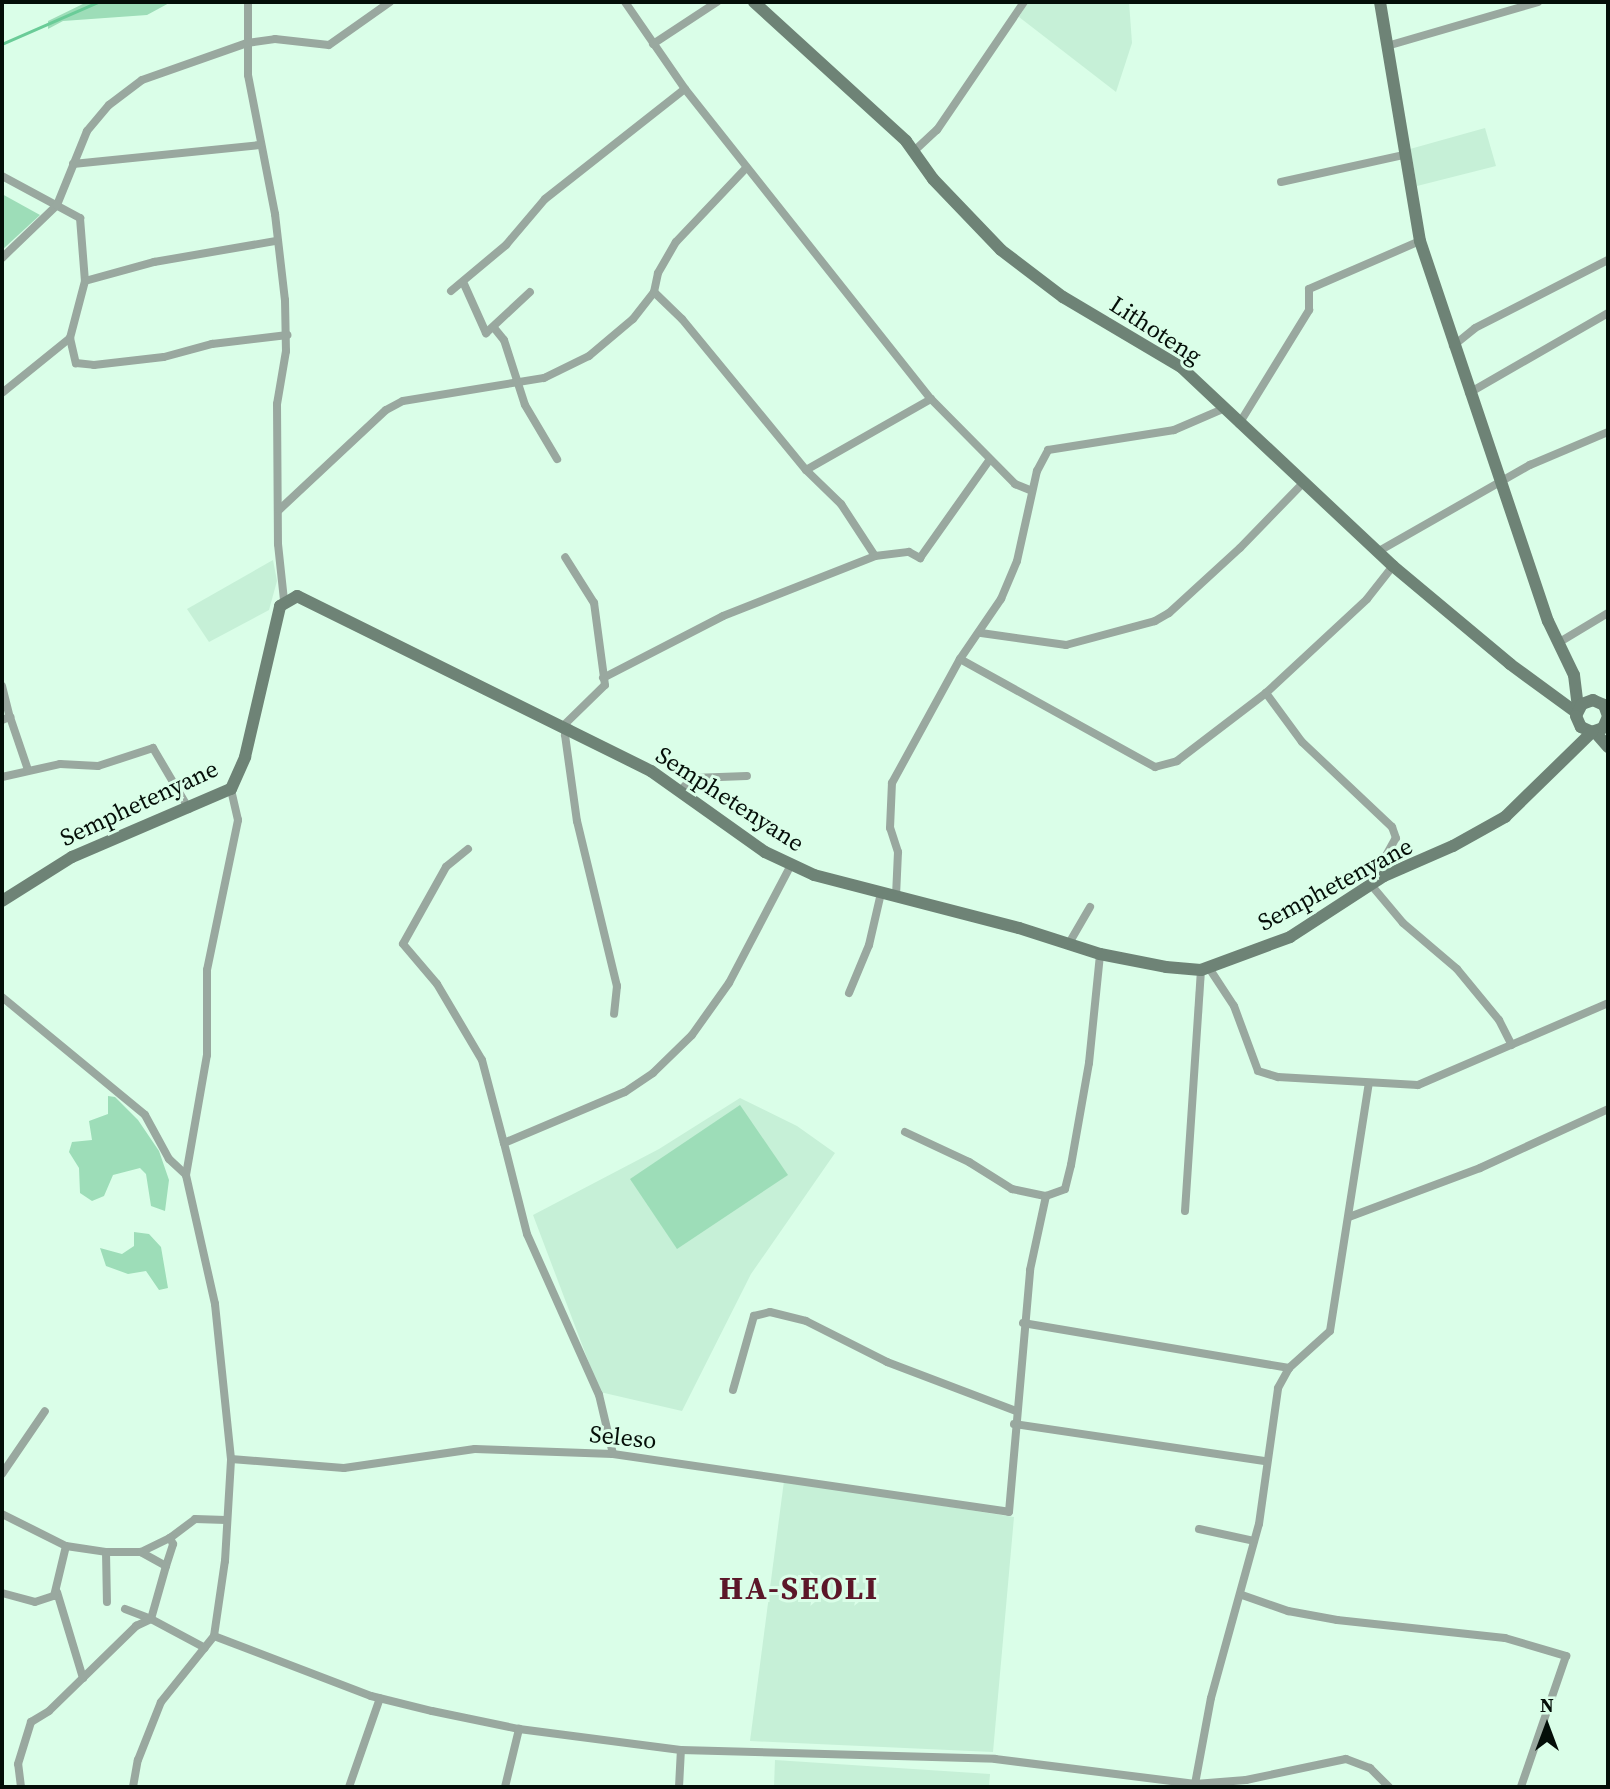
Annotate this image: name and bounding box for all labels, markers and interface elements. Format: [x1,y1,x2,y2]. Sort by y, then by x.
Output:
street label: Lithoteng [1105,290,1207,370]
street label: Semphetenyane [651,740,809,858]
street label: Semphetenyane [55,754,223,852]
street label: Semphetenyane [1253,831,1417,937]
street label: Seleso [588,1419,658,1455]
district label: HA-SEOLI [720,1569,878,1607]
north arrow [1512,1691,1582,1761]
text: N [1540,1692,1554,1718]

